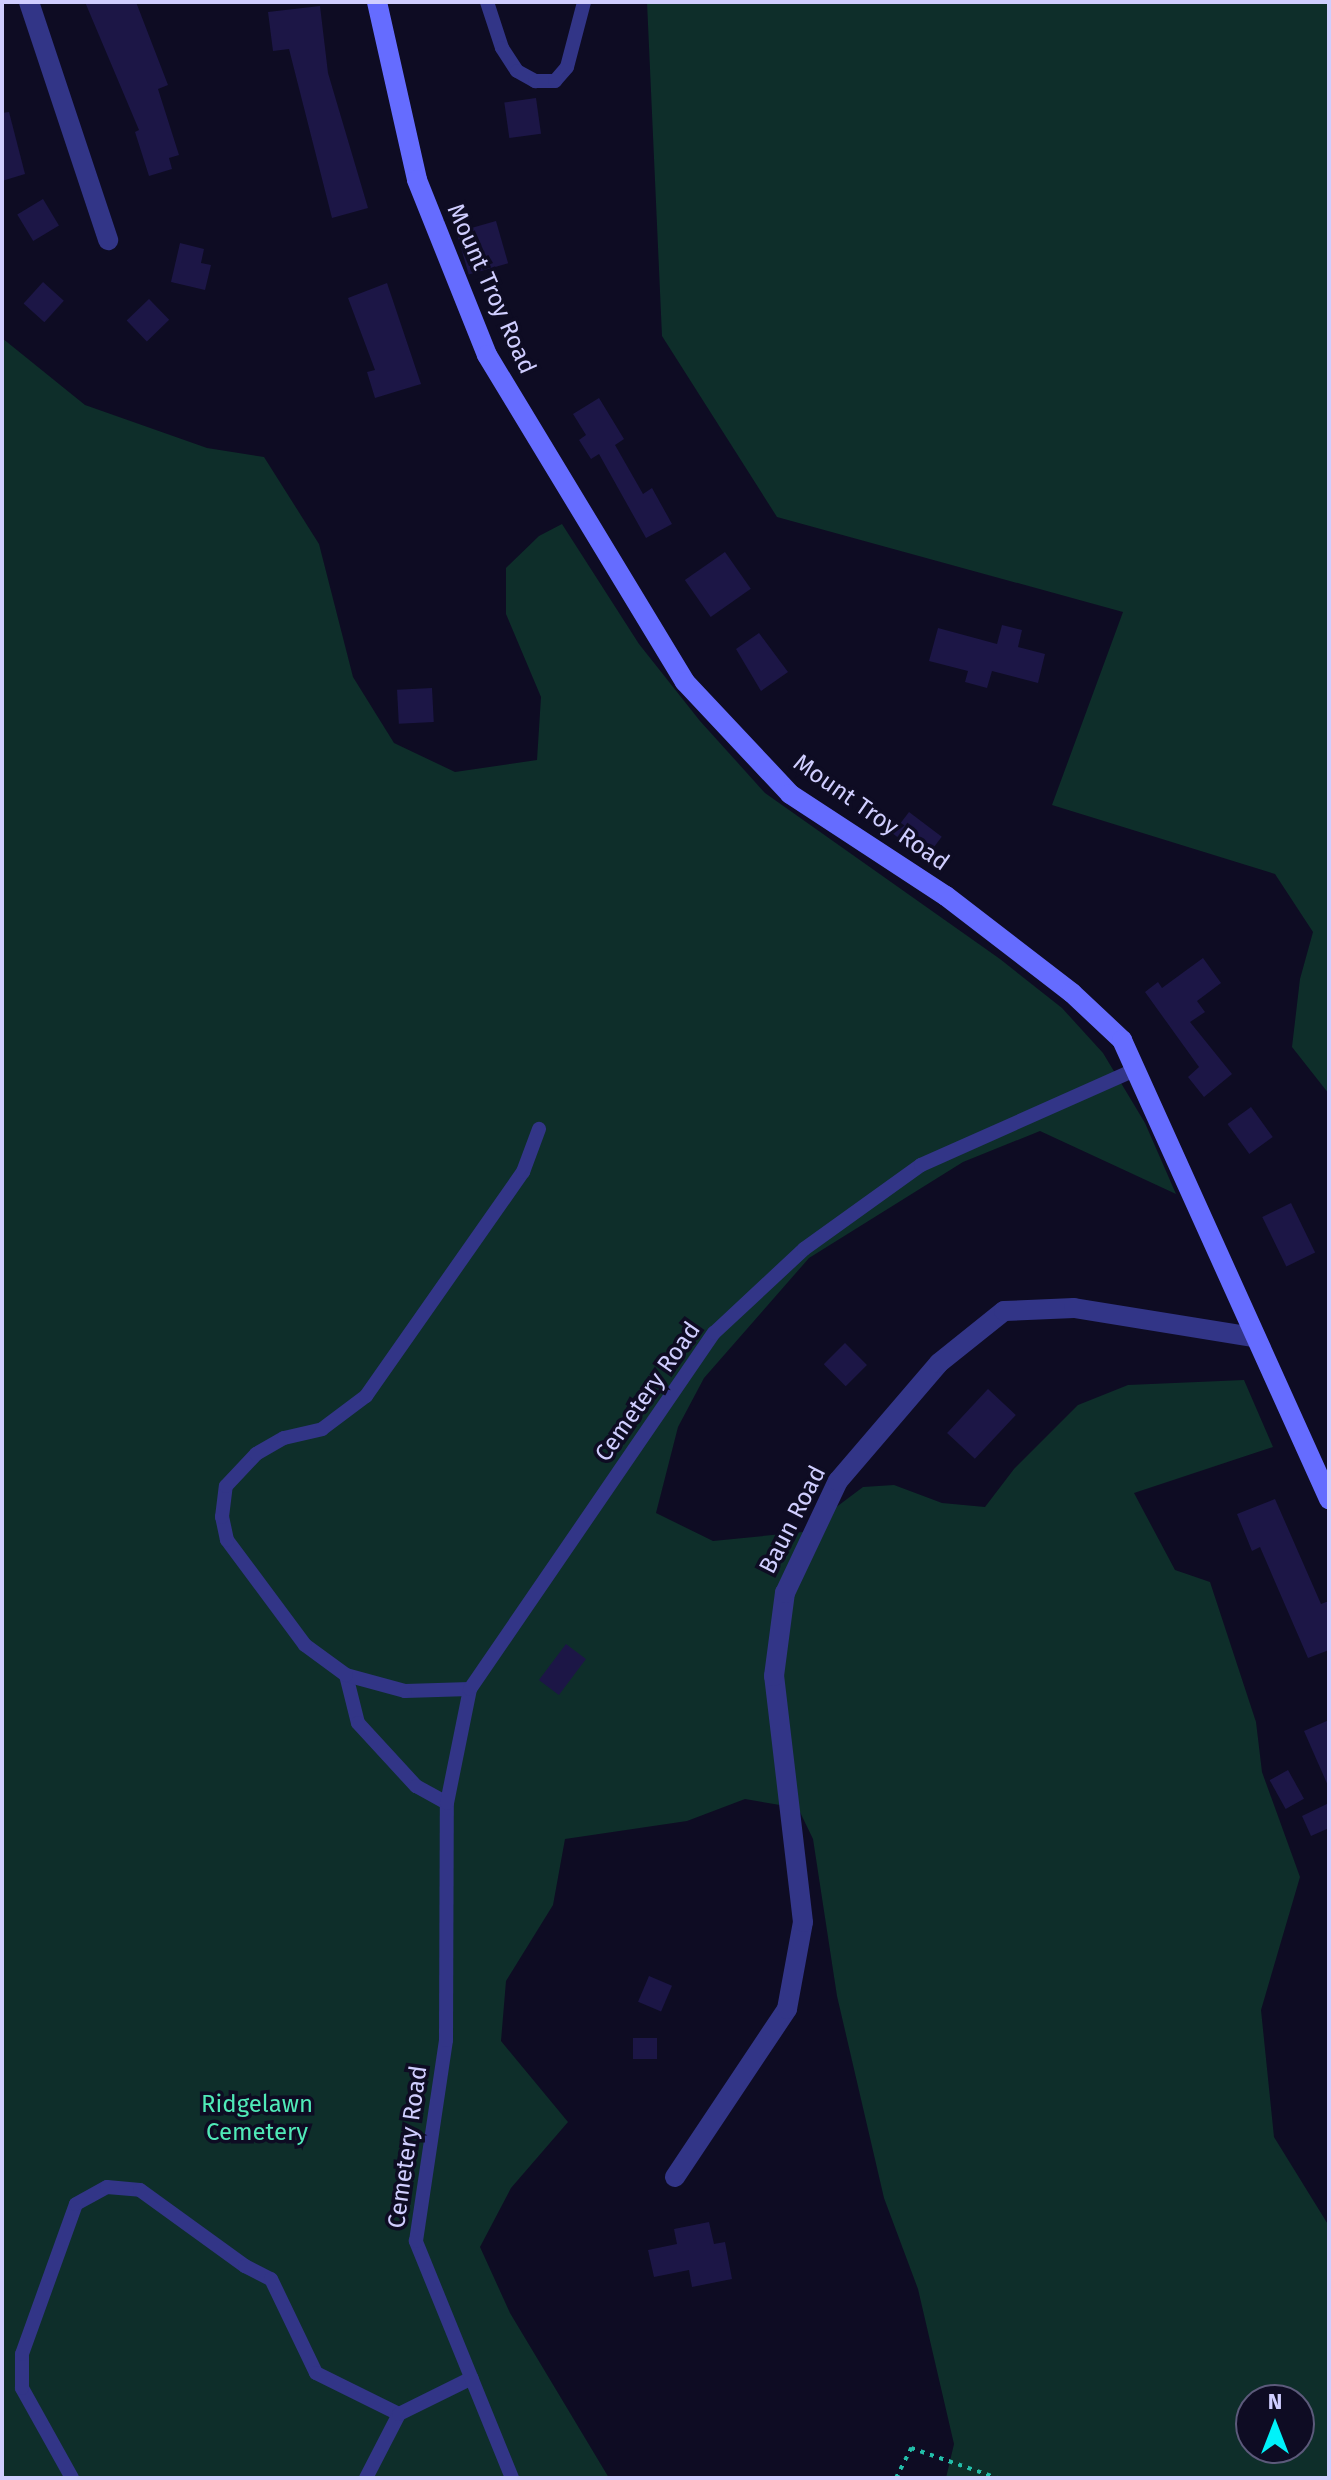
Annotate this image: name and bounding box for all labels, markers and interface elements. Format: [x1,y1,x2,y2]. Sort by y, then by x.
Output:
street label: Mount Troy Road [441,199,541,379]
street label: Mount Troy Road [788,749,954,877]
street label: Cemetery Road [589,1317,707,1467]
street label: Baun Road [754,1461,832,1579]
street label: Cemetery Road [382,2064,434,2230]
park label: Ridgelawn Cemetery [201,2091,313,2147]
north arrow [1235,2384,1315,2464]
text: N [1268,2388,1282,2415]

